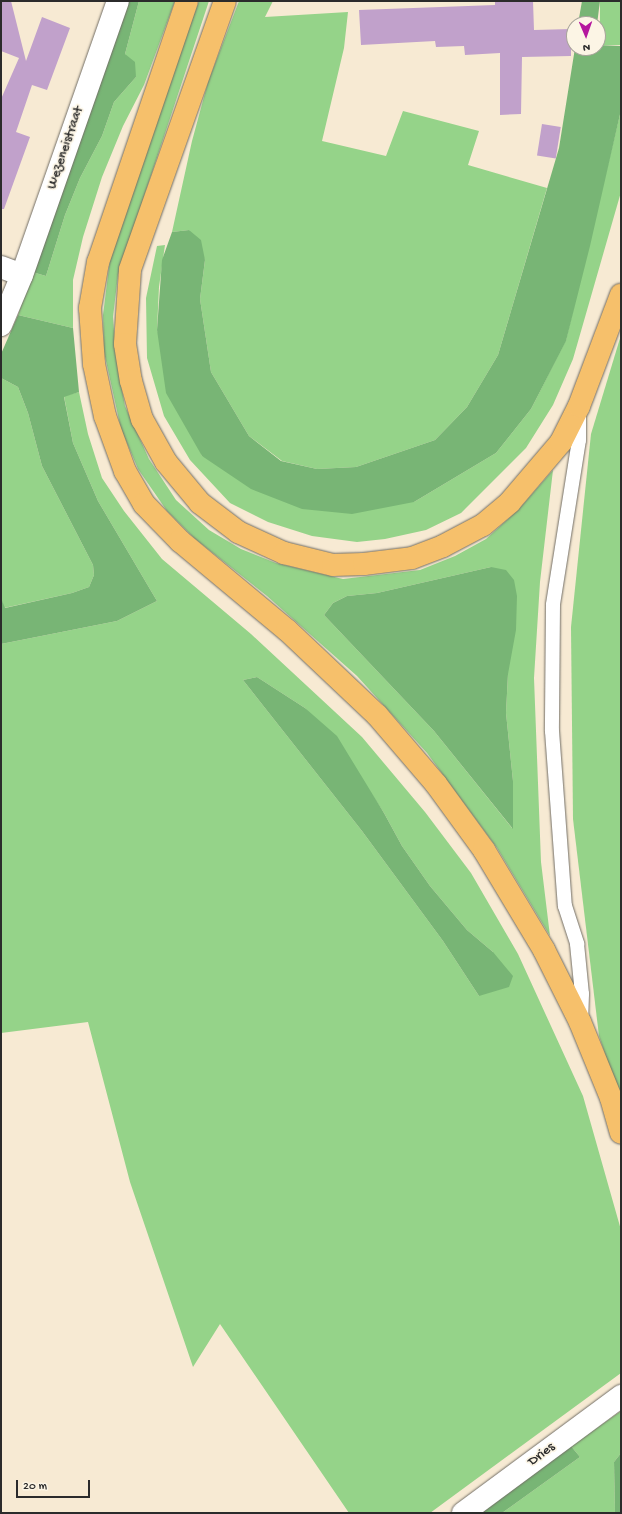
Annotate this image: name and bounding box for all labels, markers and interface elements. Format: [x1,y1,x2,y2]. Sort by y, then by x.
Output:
north arrow [566,16,606,56]
text: N [583,41,590,53]
street label: Wezeneistraat [44,104,88,192]
street label: Dries [525,1439,559,1471]
scale bar [18,1472,92,1498]
text: 20 m [23,1480,47,1494]

